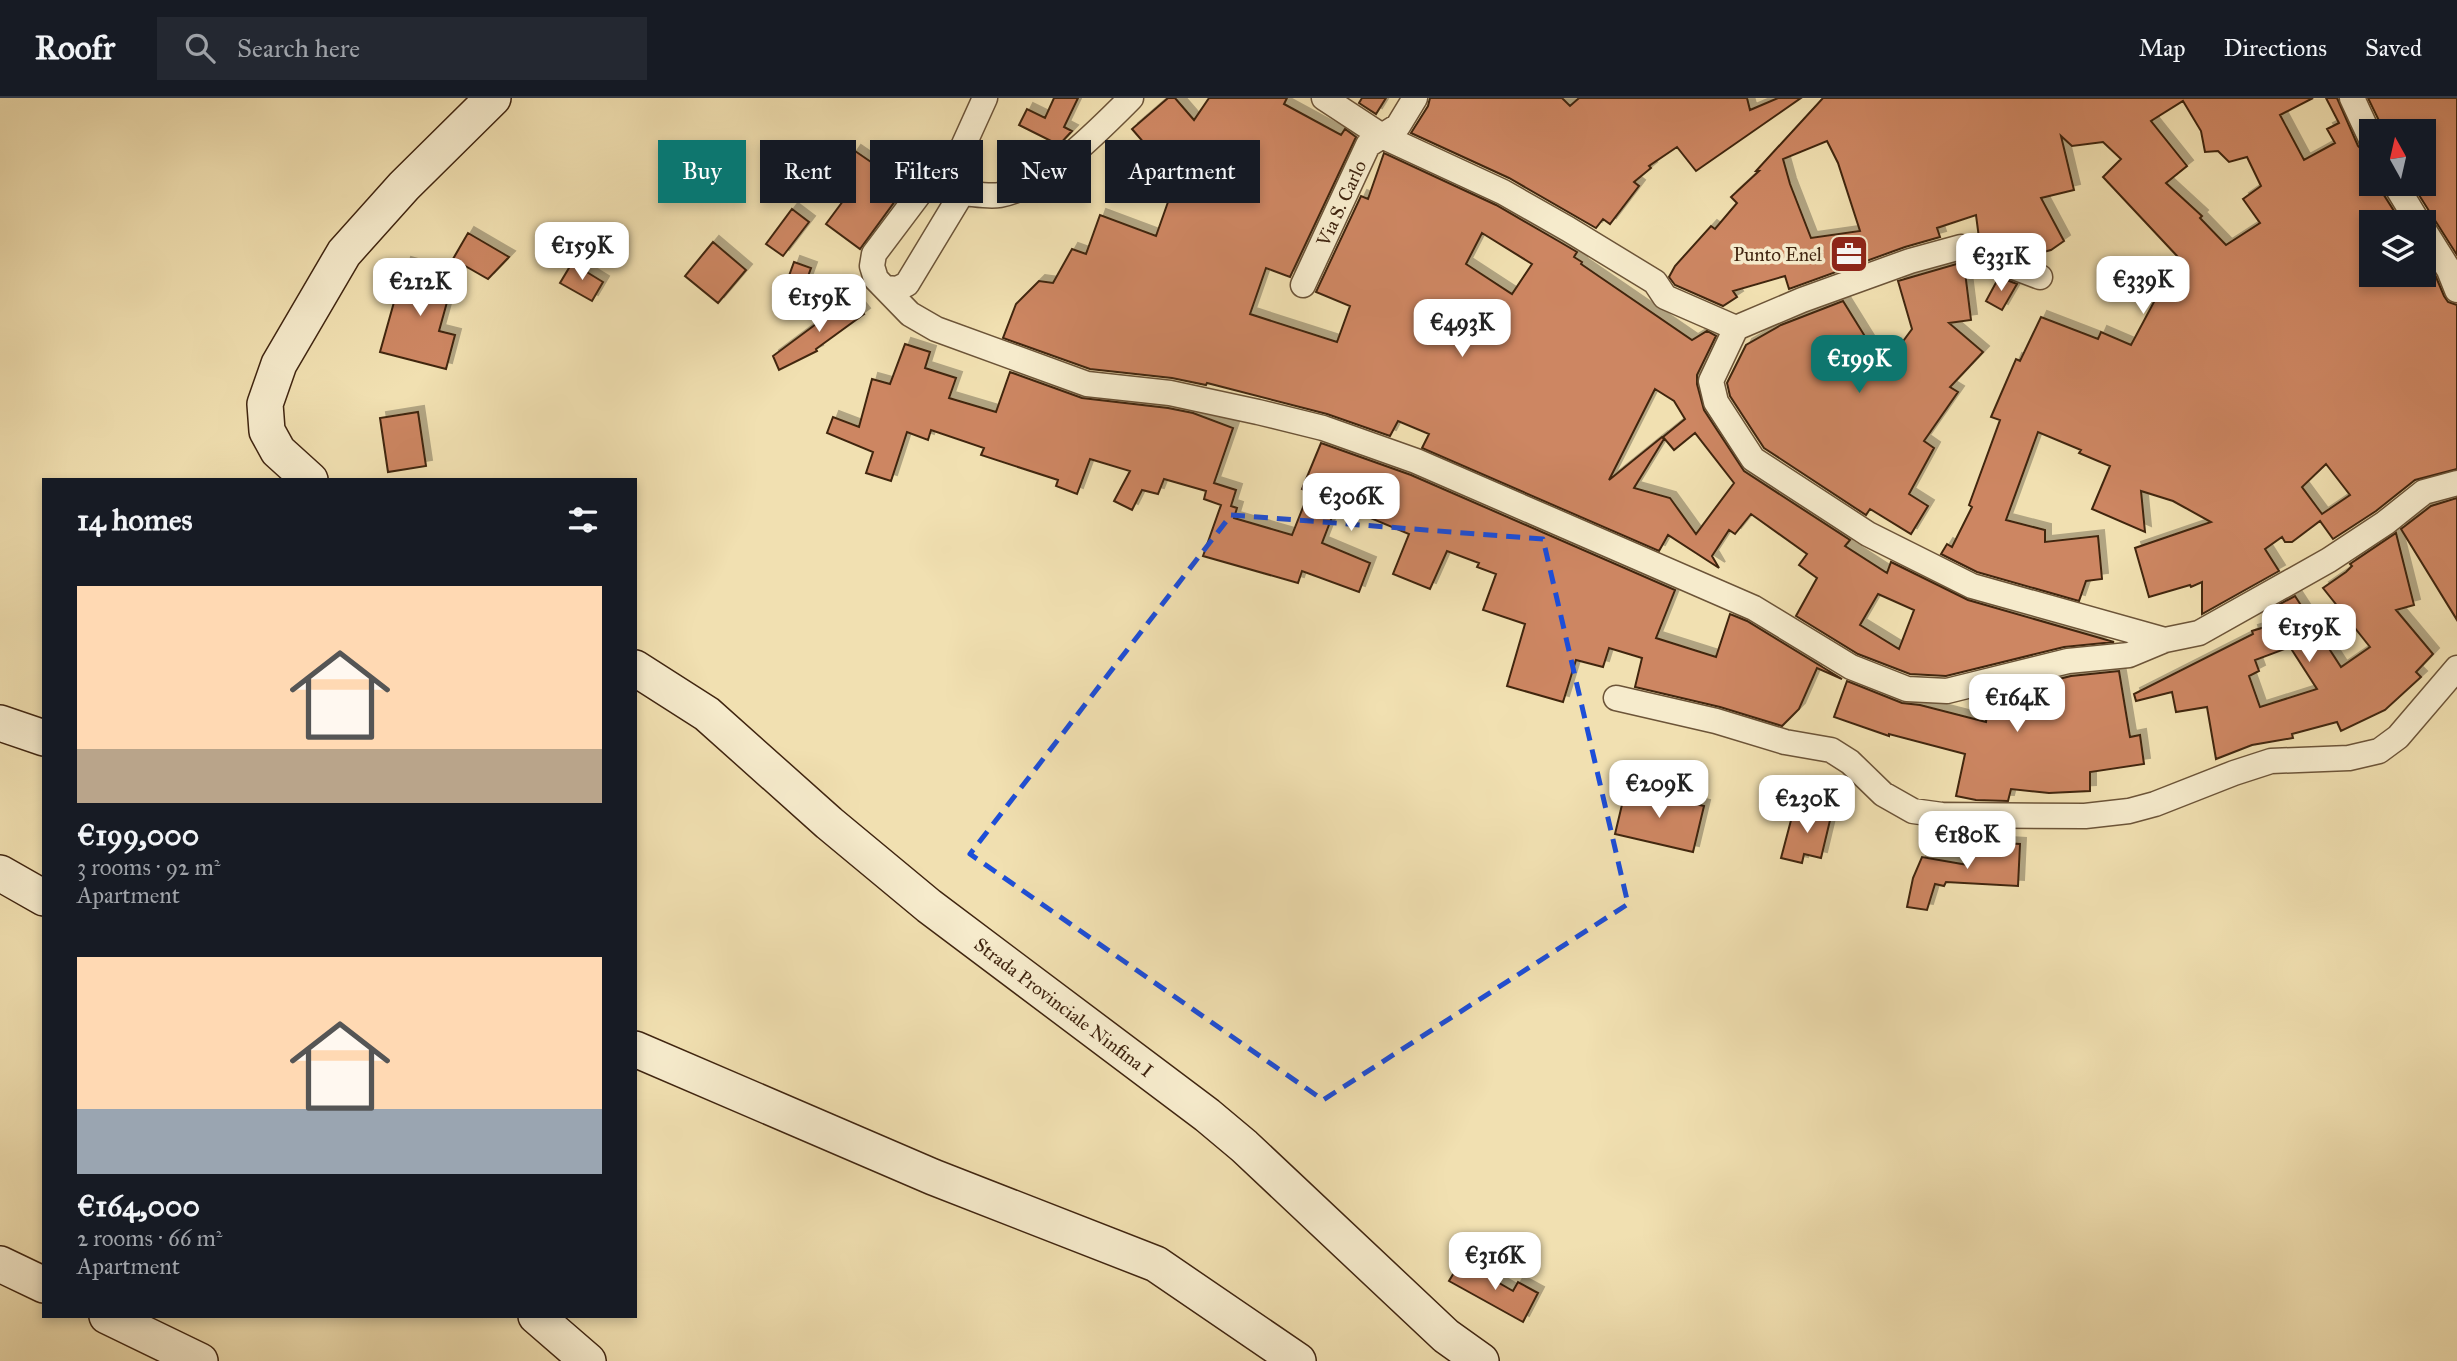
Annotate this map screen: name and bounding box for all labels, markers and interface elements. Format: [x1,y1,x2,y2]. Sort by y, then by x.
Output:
search box [157,17,647,80]
text: Roofr [35,28,115,68]
icon: search [181,29,219,67]
text: Search here [237,32,360,64]
text: Map [2139,33,2186,63]
text: Directions [2224,33,2327,63]
text: Saved [2365,33,2422,63]
north arrow [2359,119,2436,196]
map controls [2359,119,2436,287]
chip: Buy [658,140,746,203]
chip: Rent [760,140,856,203]
chip: Filters [870,140,983,203]
chip: New [997,140,1091,203]
chip: Apartment [1105,140,1260,203]
street label: Via S. Carlo [1311,156,1371,251]
button: layers [2359,210,2436,287]
pin: €159K [533,222,631,282]
text: €159K [551,231,613,259]
office icon: Punto Enel [1828,233,1870,275]
pin: €331K [1952,234,2050,293]
text: €331K [1972,242,2030,270]
place label: Punto Enel [1733,243,1823,266]
pin: €339K [2094,256,2192,316]
pin: €212K [371,258,469,318]
text: €339K [2112,265,2174,293]
text: €212K [389,267,451,295]
pin: €159K [770,274,868,334]
text: €159K [788,283,850,311]
pin: €493K [1413,300,1511,359]
text: €493K [1430,308,1494,336]
pin: €199K [1810,336,1908,395]
text: €199K [1827,344,1891,372]
pin: €306K [1302,474,1400,533]
text: €306K [1319,482,1383,510]
icon: filters [564,501,602,539]
text: 14 homes [77,502,192,538]
pin: €159K [2260,604,2358,664]
text: €159K [2278,613,2340,641]
icon: home [277,632,403,758]
pin: €164K [1968,674,2066,734]
text: €164K [1985,683,2049,711]
pin: €209K [1610,760,1708,820]
text: €209K [1625,769,1693,797]
pin: €230K [1758,776,1856,835]
text: €230K [1775,784,1839,812]
pin: €180K [1918,812,2016,871]
text: €199,000 [77,817,199,853]
text: €180K [1935,820,1999,848]
text: 3 rooms · 92 m² [77,853,220,881]
text: Apartment [77,881,180,909]
street label: Strada Provinciale Ninfina I [970,933,1158,1082]
icon: home [277,1003,403,1129]
text: €164,000 [77,1188,200,1224]
text: 2 rooms · 66 m² [77,1224,222,1252]
pin: €316K [1446,1232,1544,1292]
text: €316K [1465,1241,1525,1269]
text: Apartment [77,1252,180,1280]

